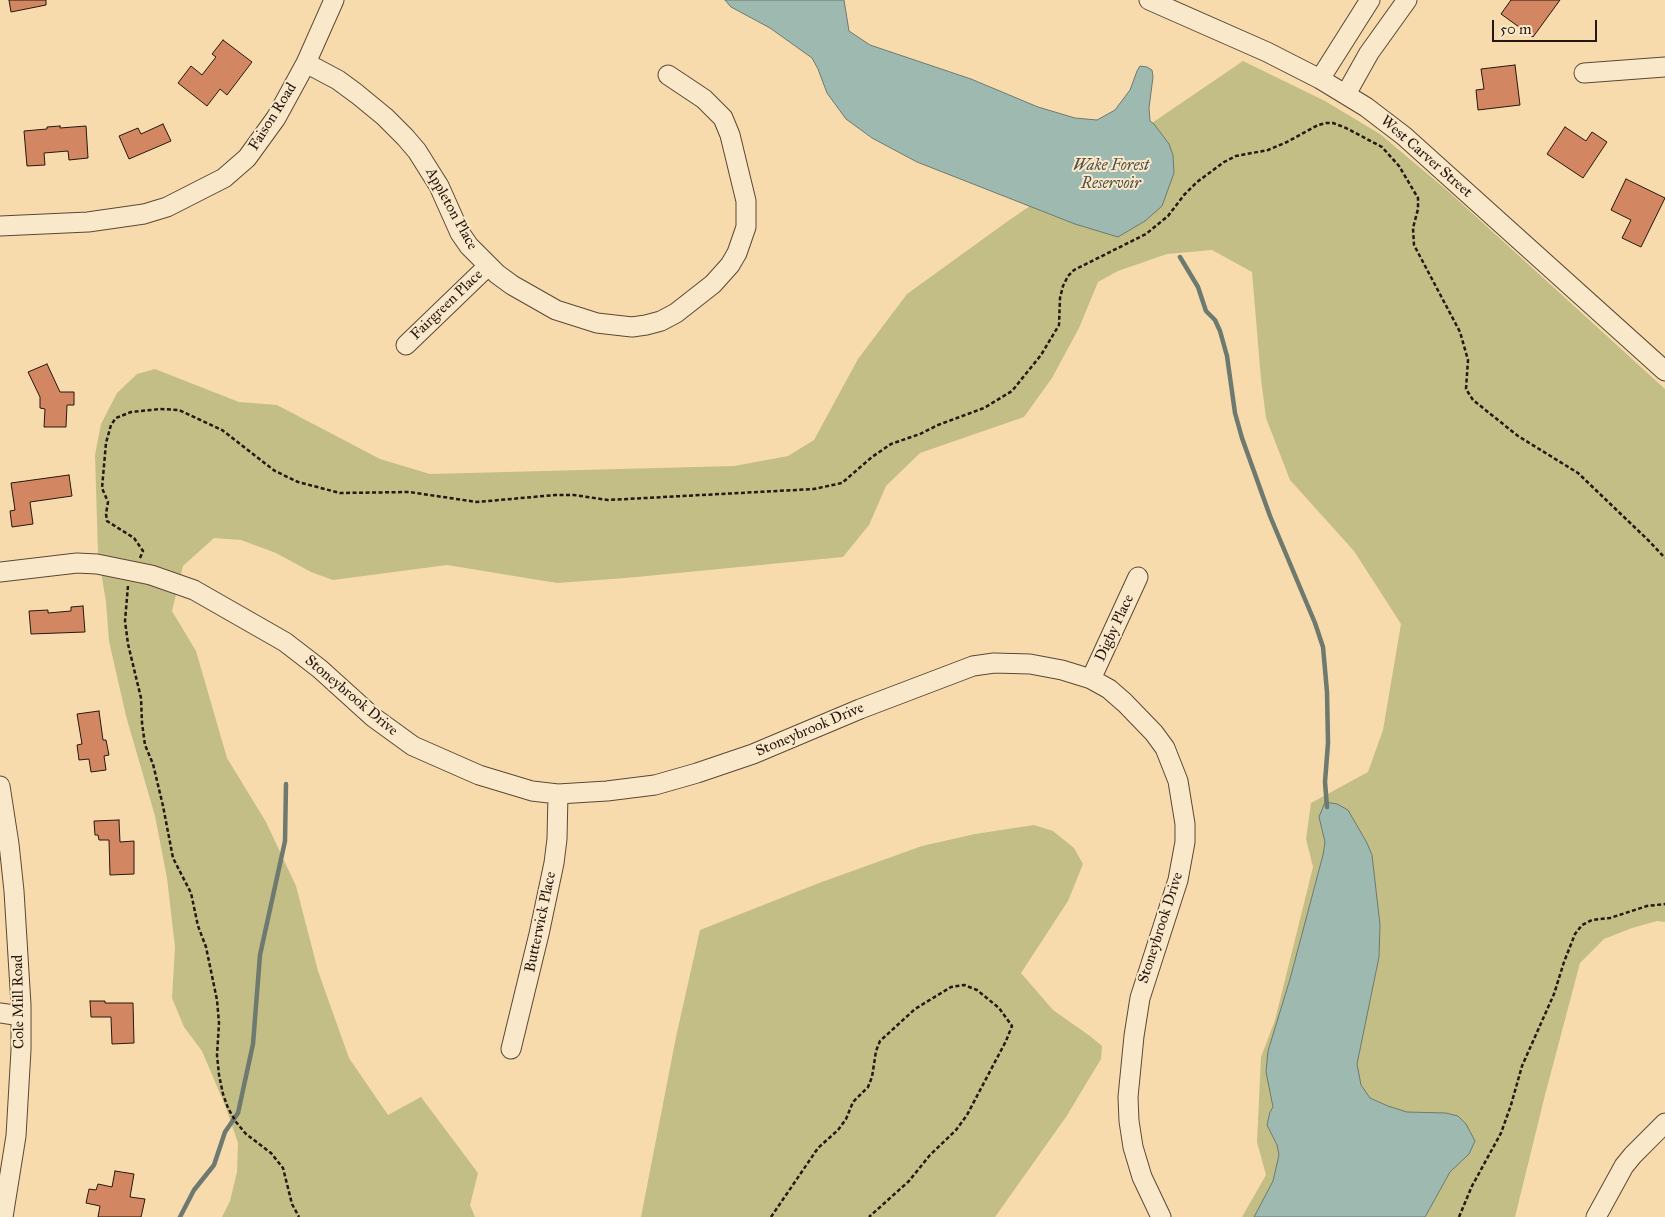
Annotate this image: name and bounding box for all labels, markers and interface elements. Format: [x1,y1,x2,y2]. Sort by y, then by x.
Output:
scale bar [1495,10,1600,42]
text: 50 m [1500,20,1532,38]
street label: Faison Road [245,80,301,154]
street label: West Carver Street [1376,112,1476,202]
water label: Wake Forest Reservoir [1073,156,1149,194]
street label: Appleton Place [421,165,481,253]
street label: Fairgreen Place [407,266,487,344]
street label: Digby Place [1092,592,1138,664]
street label: Stoneybrook Drive [301,652,401,740]
street label: Stoneybrook Drive [753,699,867,761]
street label: Butterwick Place [522,870,560,974]
street label: Stoneybrook Drive [1135,870,1187,986]
street label: Cole Mill Road [9,955,29,1049]

